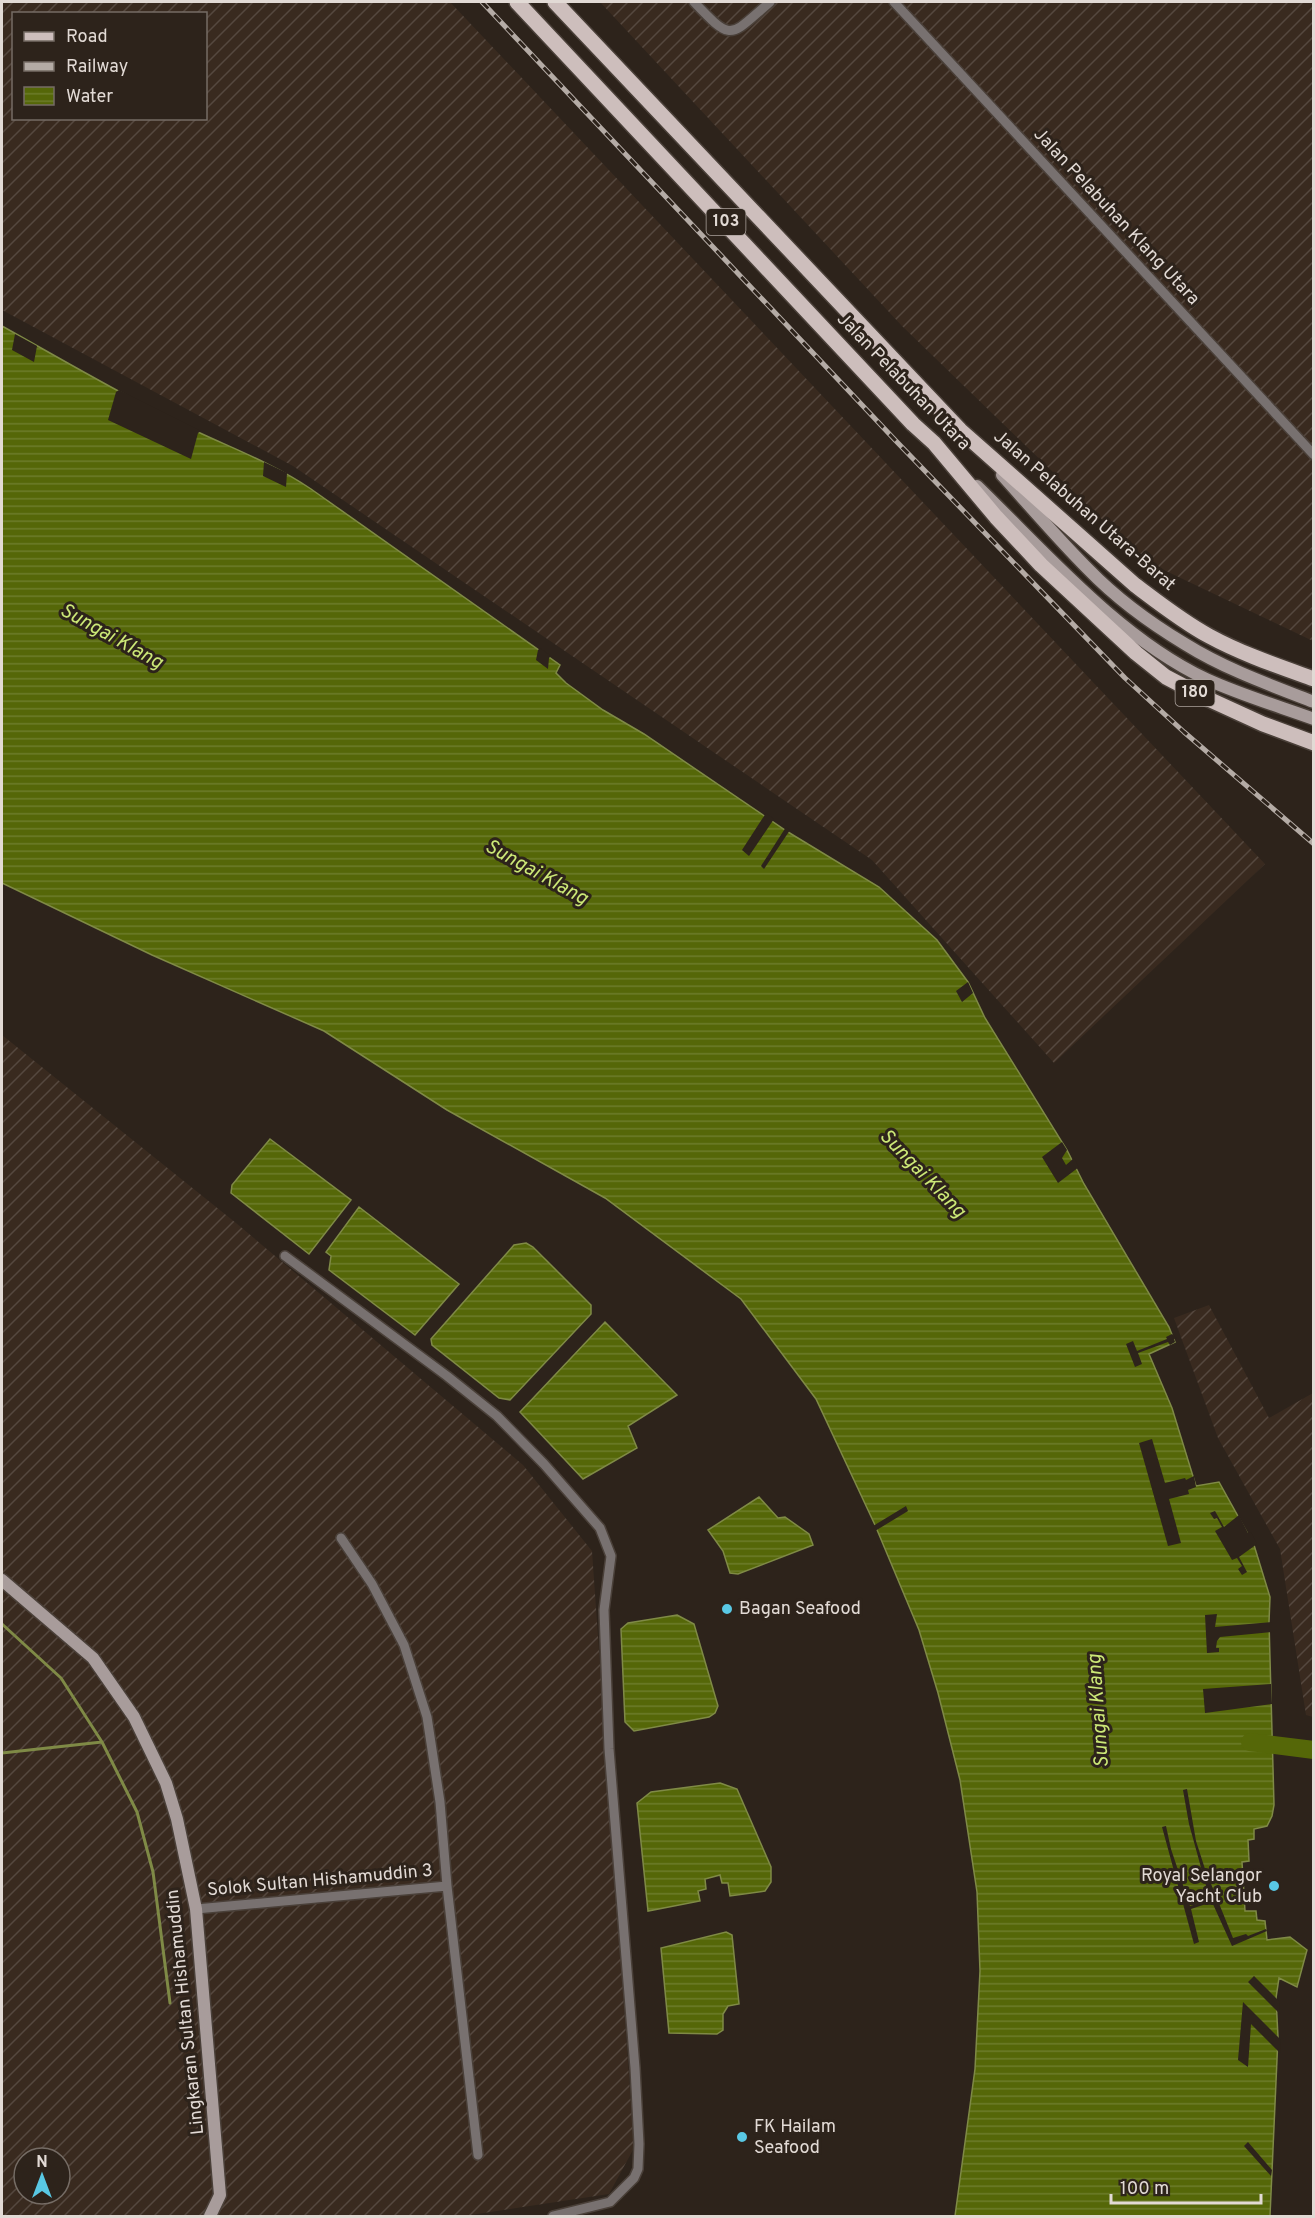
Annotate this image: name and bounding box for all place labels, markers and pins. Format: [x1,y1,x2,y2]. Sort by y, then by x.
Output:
place label: Bagan Seafood [739,1598,861,1621]
marker: Bagan Seafood [720,1602,734,1616]
place label: Royal Selangor Yacht Club [1141,1865,1262,1909]
marker: Royal Selangor Yacht Club [1267,1879,1281,1893]
place label: FK Hailam Seafood [754,2116,836,2160]
marker: FK Hailam Seafood [735,2130,749,2144]

